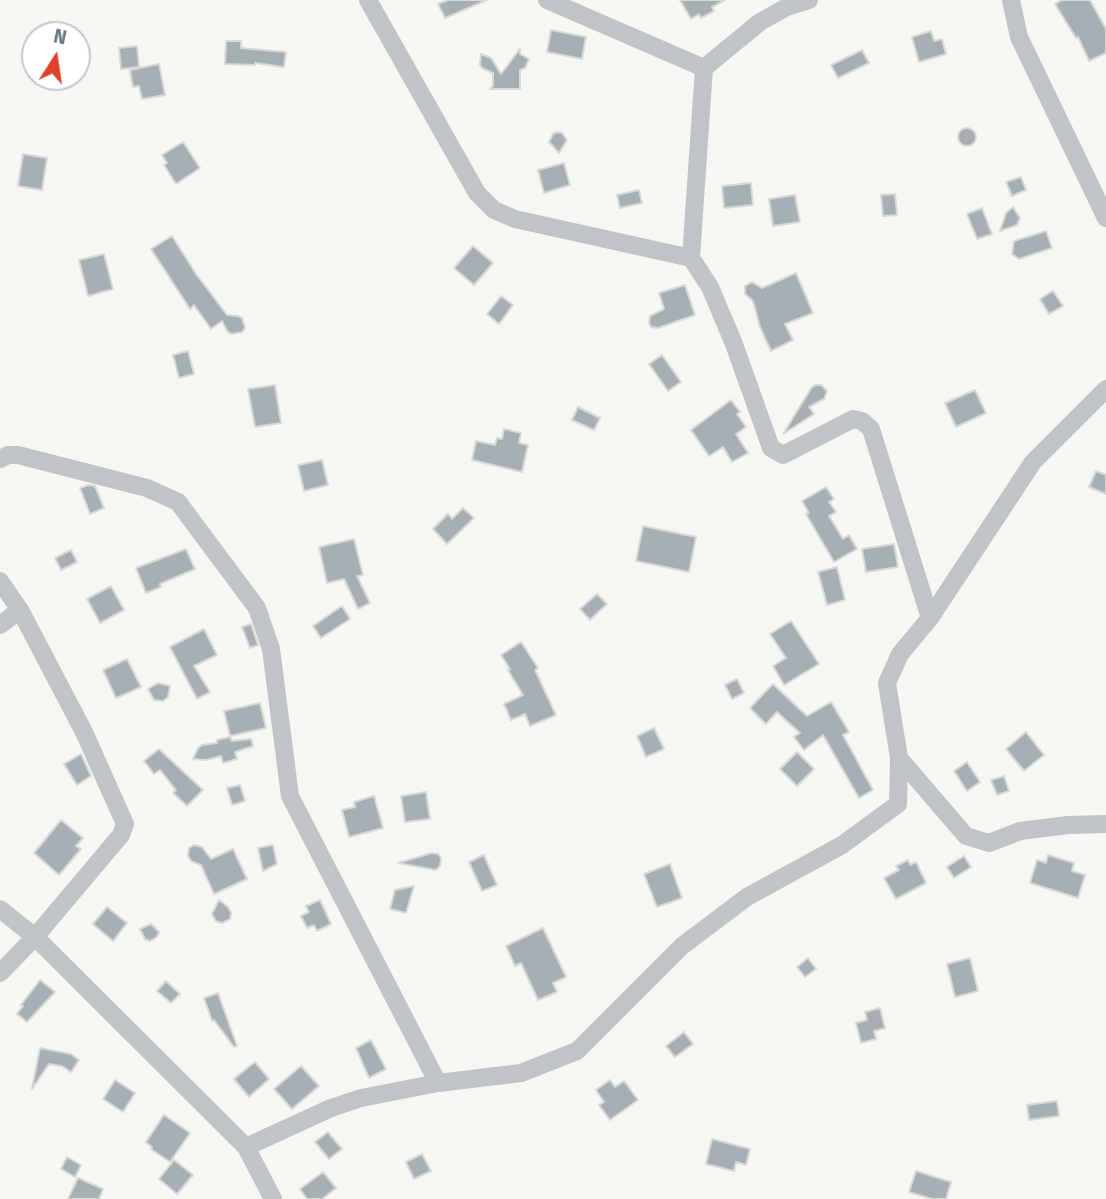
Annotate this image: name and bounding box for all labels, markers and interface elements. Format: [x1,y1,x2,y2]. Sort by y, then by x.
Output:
north arrow [21,21,91,91]
text: N [51,24,69,49]

